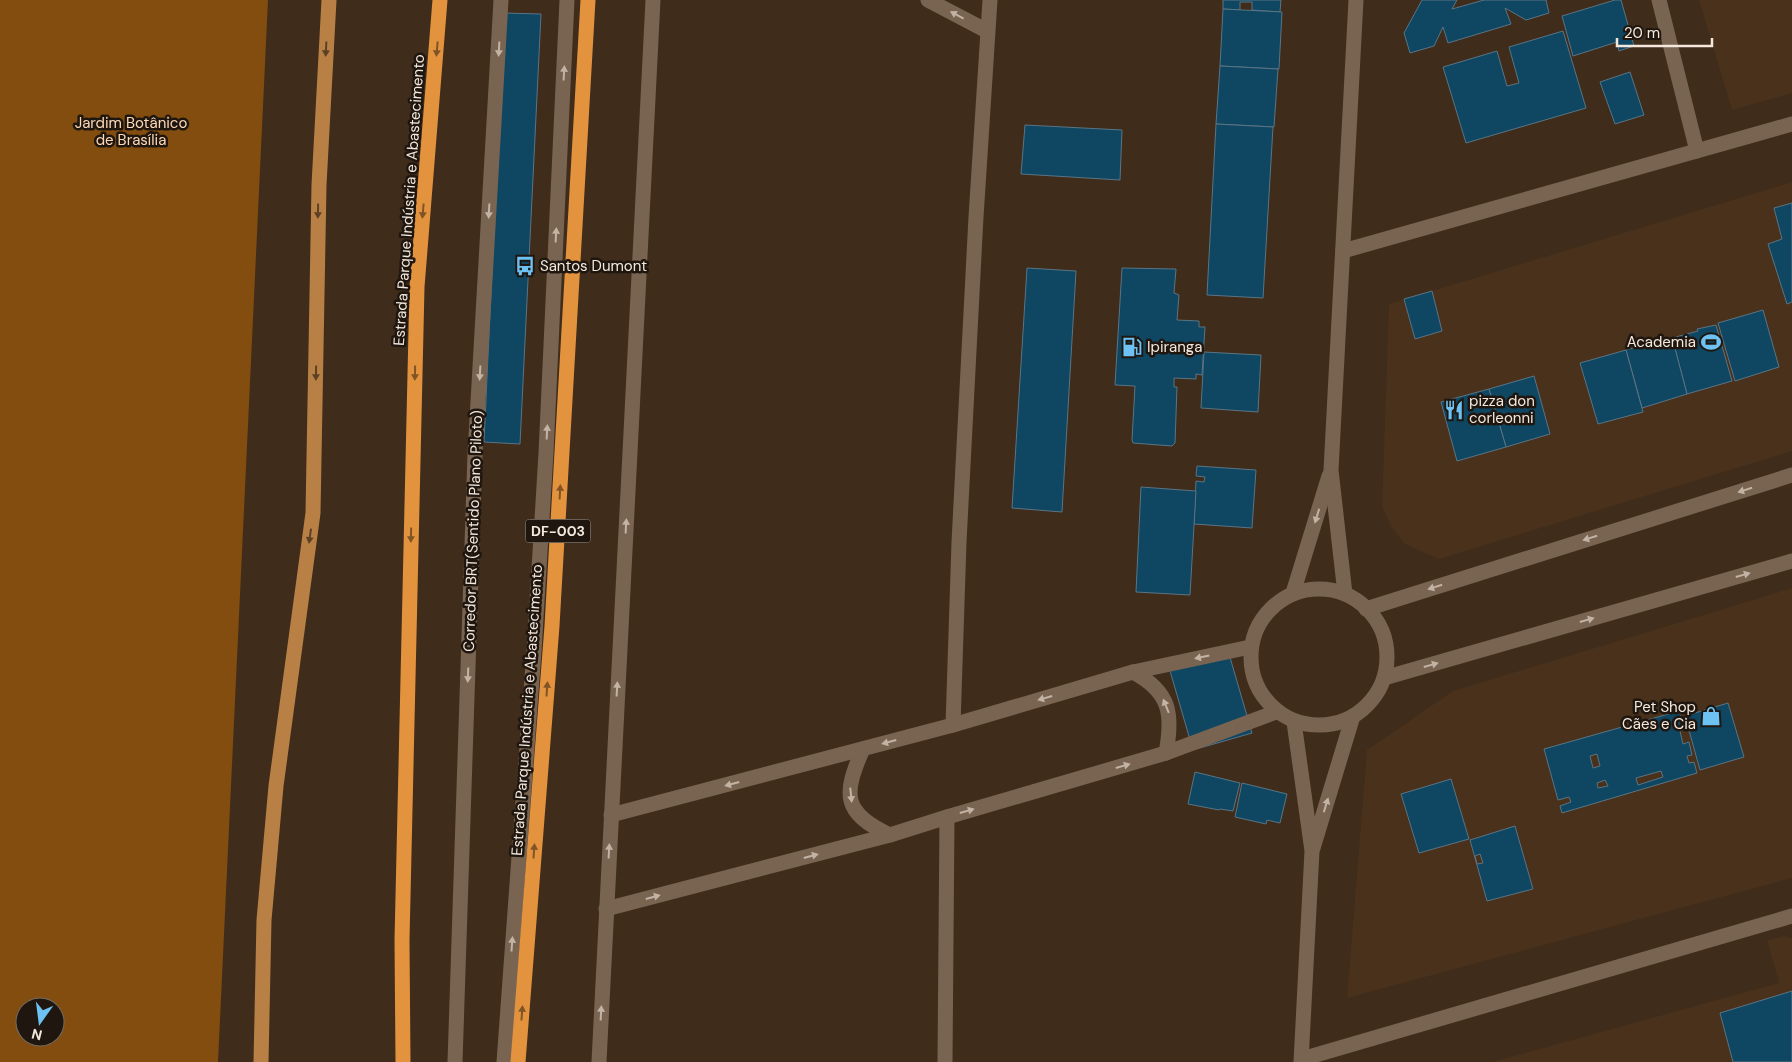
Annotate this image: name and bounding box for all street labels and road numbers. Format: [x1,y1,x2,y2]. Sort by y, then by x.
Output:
street label: Estrada Parque Indústria e Abastecimento [389,53,429,346]
street label: Corredor BRT(Sentido Plano Piloto) [459,410,487,652]
road number: DF-003 [526,520,590,542]
street label: Estrada Parque Indústria e Abastecimento [507,563,547,856]

